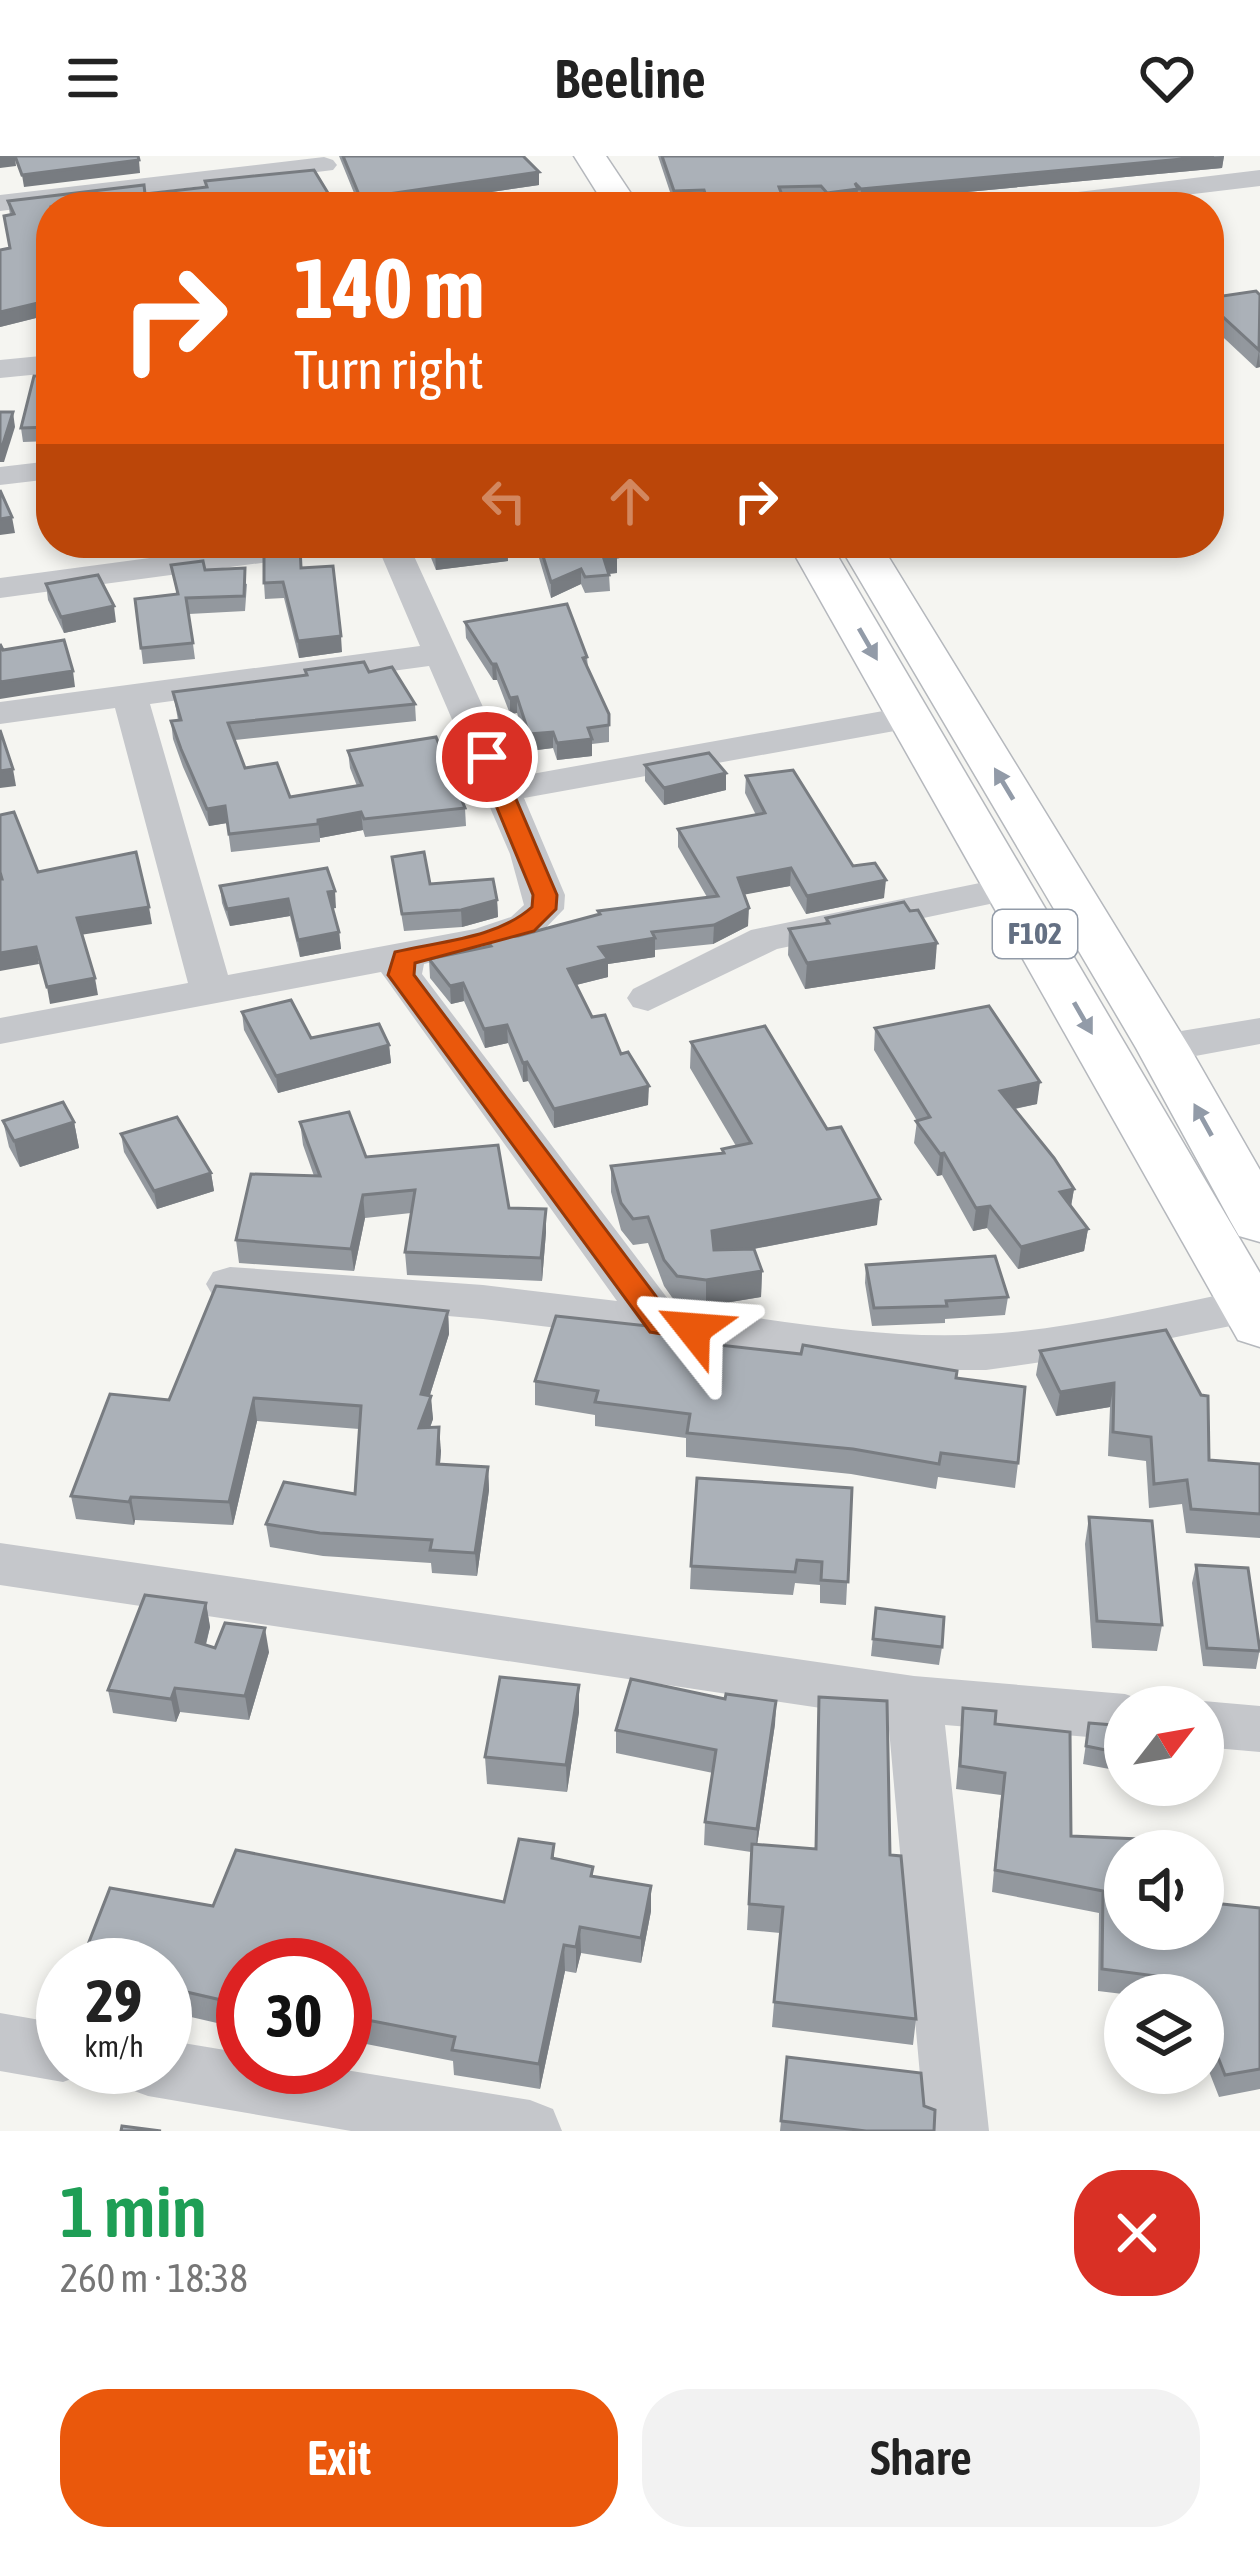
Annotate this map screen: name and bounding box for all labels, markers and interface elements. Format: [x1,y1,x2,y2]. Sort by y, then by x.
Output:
icon: menu [60,45,126,111]
icon: heart [1134,45,1200,111]
text: Beeline [554,48,706,109]
icon: right [96,240,252,396]
text: 140 m [294,240,484,336]
text: Turn right [294,339,484,400]
icon: left [471,468,537,534]
icon: ahead [597,468,663,534]
icon: right [723,468,789,534]
one-way arrow [857,627,878,661]
pin [436,706,538,808]
icon: arrive [454,724,520,790]
one-way arrow [995,767,1016,801]
road number: F102 [993,910,1077,958]
one-way arrow [1072,1002,1093,1035]
one-way arrow [1194,1103,1215,1136]
position arrow [630,1266,756,1392]
north arrow [1104,1686,1224,1806]
map controls [1104,1686,1224,2094]
button: sound [1104,1830,1224,1950]
speed limit sign: 30 [216,1938,372,2094]
text: 29 [86,1966,142,2035]
button: layers [1104,1974,1224,2094]
text: km/h [84,2029,144,2063]
text: 1 min [60,2170,207,2252]
button: close [1074,2170,1200,2296]
text: 260 m · 18:38 [60,2256,248,2300]
button: Exit [60,2389,618,2527]
button: Share [642,2389,1200,2527]

